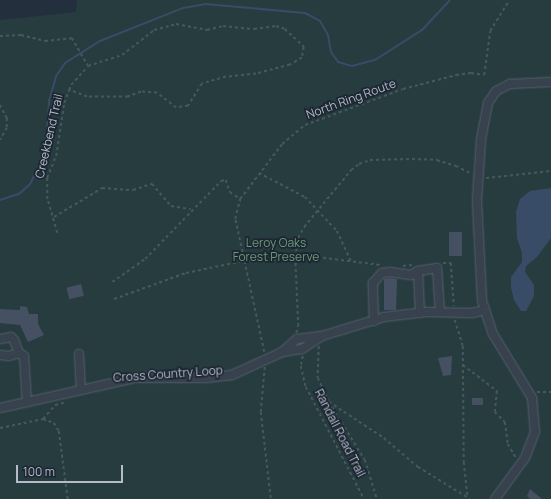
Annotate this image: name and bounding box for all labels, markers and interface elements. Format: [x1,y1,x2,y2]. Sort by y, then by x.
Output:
street label: North Ring Route [304,76,398,122]
street label: Creekbend Trail [32,92,66,180]
park label: Leroy Oaks Forest Preserve [233,236,319,264]
street label: Cross Country Loop [113,363,223,385]
street label: Randall Road Trail [312,387,368,479]
scale bar [18,457,125,483]
text: 100 m [23,463,55,480]

